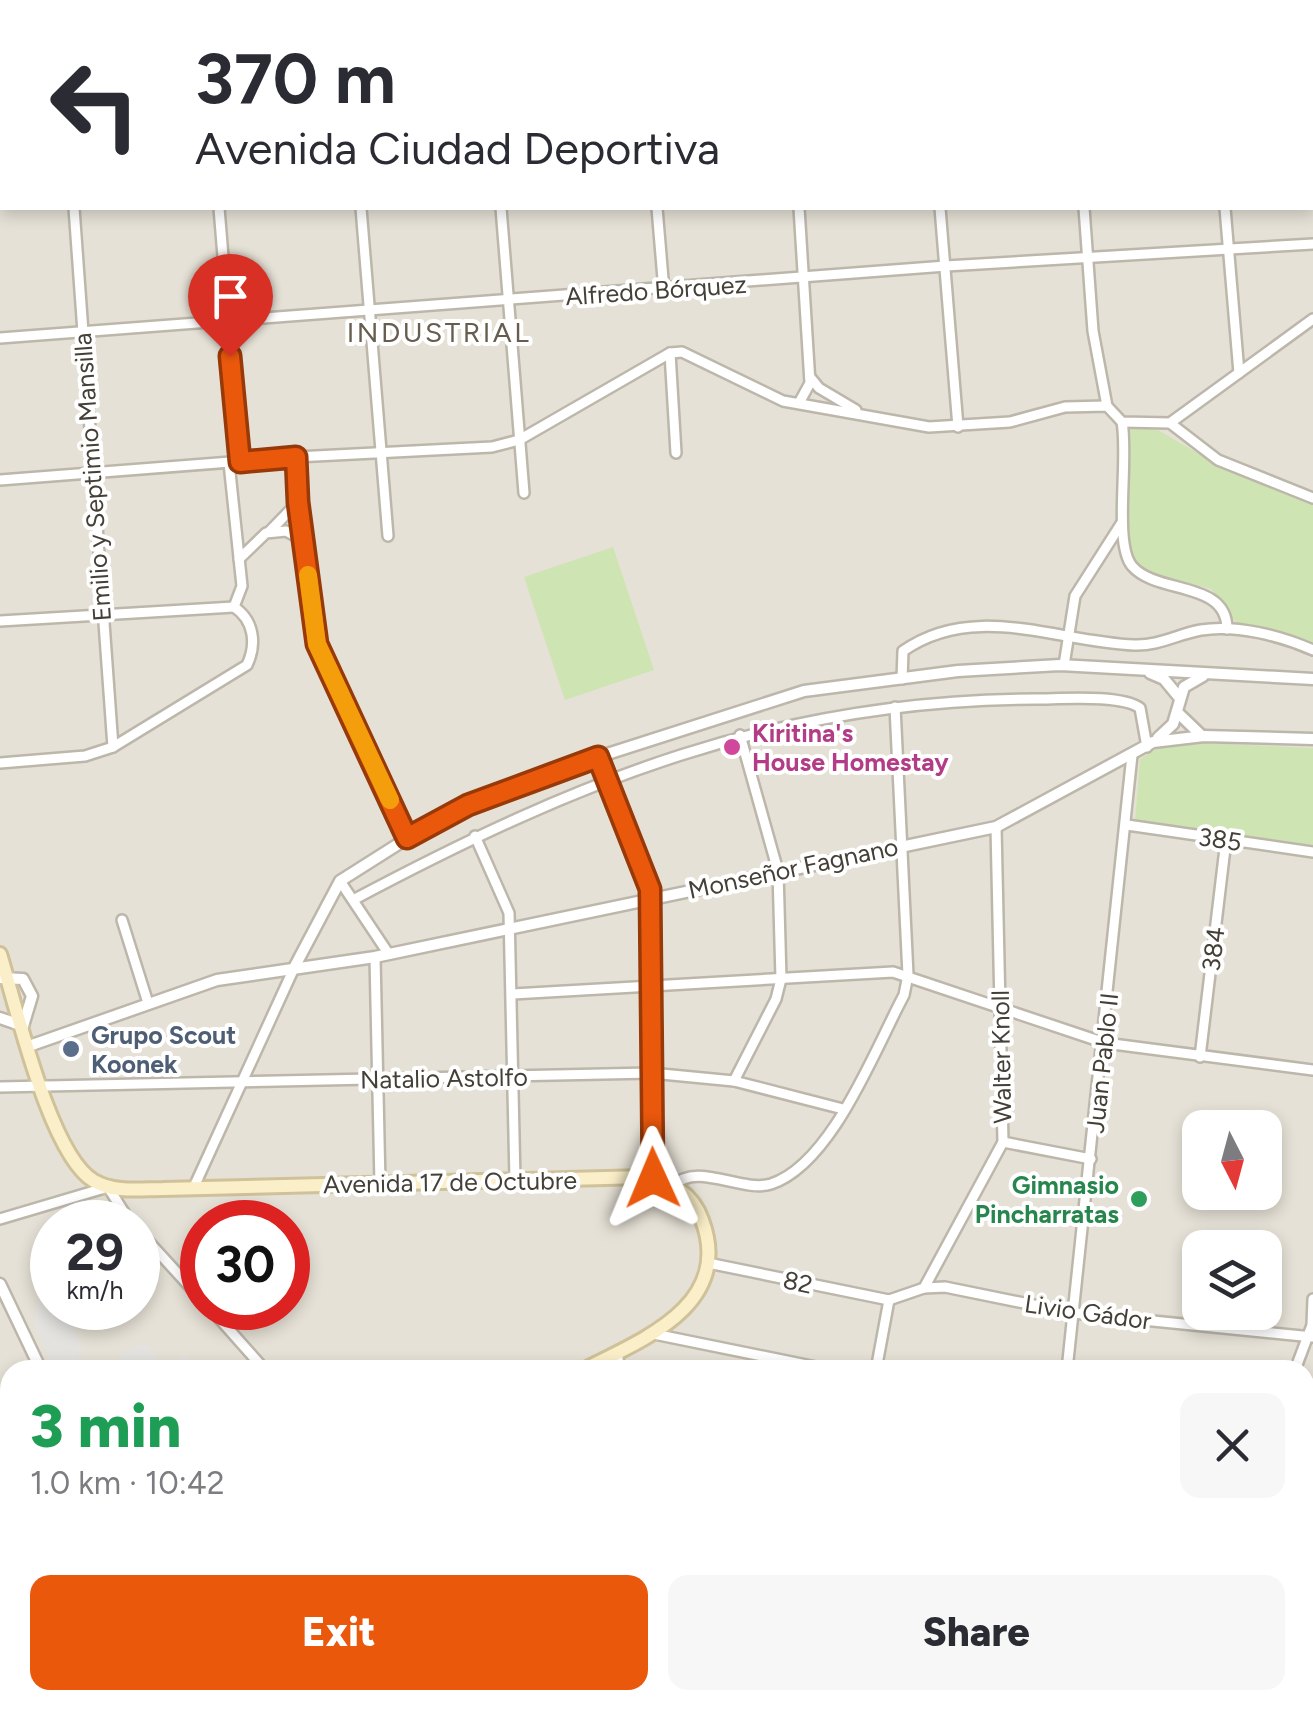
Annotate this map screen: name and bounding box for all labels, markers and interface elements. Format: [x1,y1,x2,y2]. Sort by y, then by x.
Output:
text: 370 m [195,36,396,121]
icon: left [30,40,160,170]
text: Avenida Ciudad Deportiva [195,121,720,175]
pin [188,254,273,357]
icon: arrive [203,269,258,324]
street label: Alfredo Bórquez [564,269,748,311]
district label: INDUSTRIAL [347,315,531,349]
street label: Emilio y Septimio Mansilla [67,332,117,622]
place label: Kiritina's House Homestay [752,718,949,777]
marker: Kiritina's House Homestay [721,736,743,758]
street label: 385 [1196,821,1244,857]
street label: Monseñor Fagnano [685,831,901,905]
street label: 384 [1195,925,1231,973]
street label: Walter Knoll [985,990,1017,1124]
street label: Juan Pablo II [1080,991,1124,1135]
place label: Grupo Scout Koonek [91,1020,236,1079]
marker: Grupo Scout Koonek [60,1038,82,1060]
street label: Natalio Astolfo [360,1062,528,1094]
north arrow [1182,1110,1282,1210]
map controls [1182,1110,1282,1330]
position arrow [601,1126,705,1230]
street label: Avenida 17 de Octubre [323,1165,577,1199]
place label: Gimnasio Pincharratas [975,1170,1119,1229]
marker: Gimnasio Pincharratas [1128,1188,1150,1210]
speed limit sign: 30 [180,1200,310,1330]
text: 29 [66,1222,124,1283]
button: layers [1182,1230,1282,1330]
street label: 82 [781,1264,815,1300]
text: km/h [66,1275,124,1305]
street label: Livio Gádor [1023,1288,1154,1336]
text: 3 min [30,1390,182,1462]
button: close [1180,1393,1285,1498]
text: 1.0 km · 10:42 [30,1464,225,1502]
button: Exit [30,1575,648,1690]
button: Share [668,1575,1285,1690]

